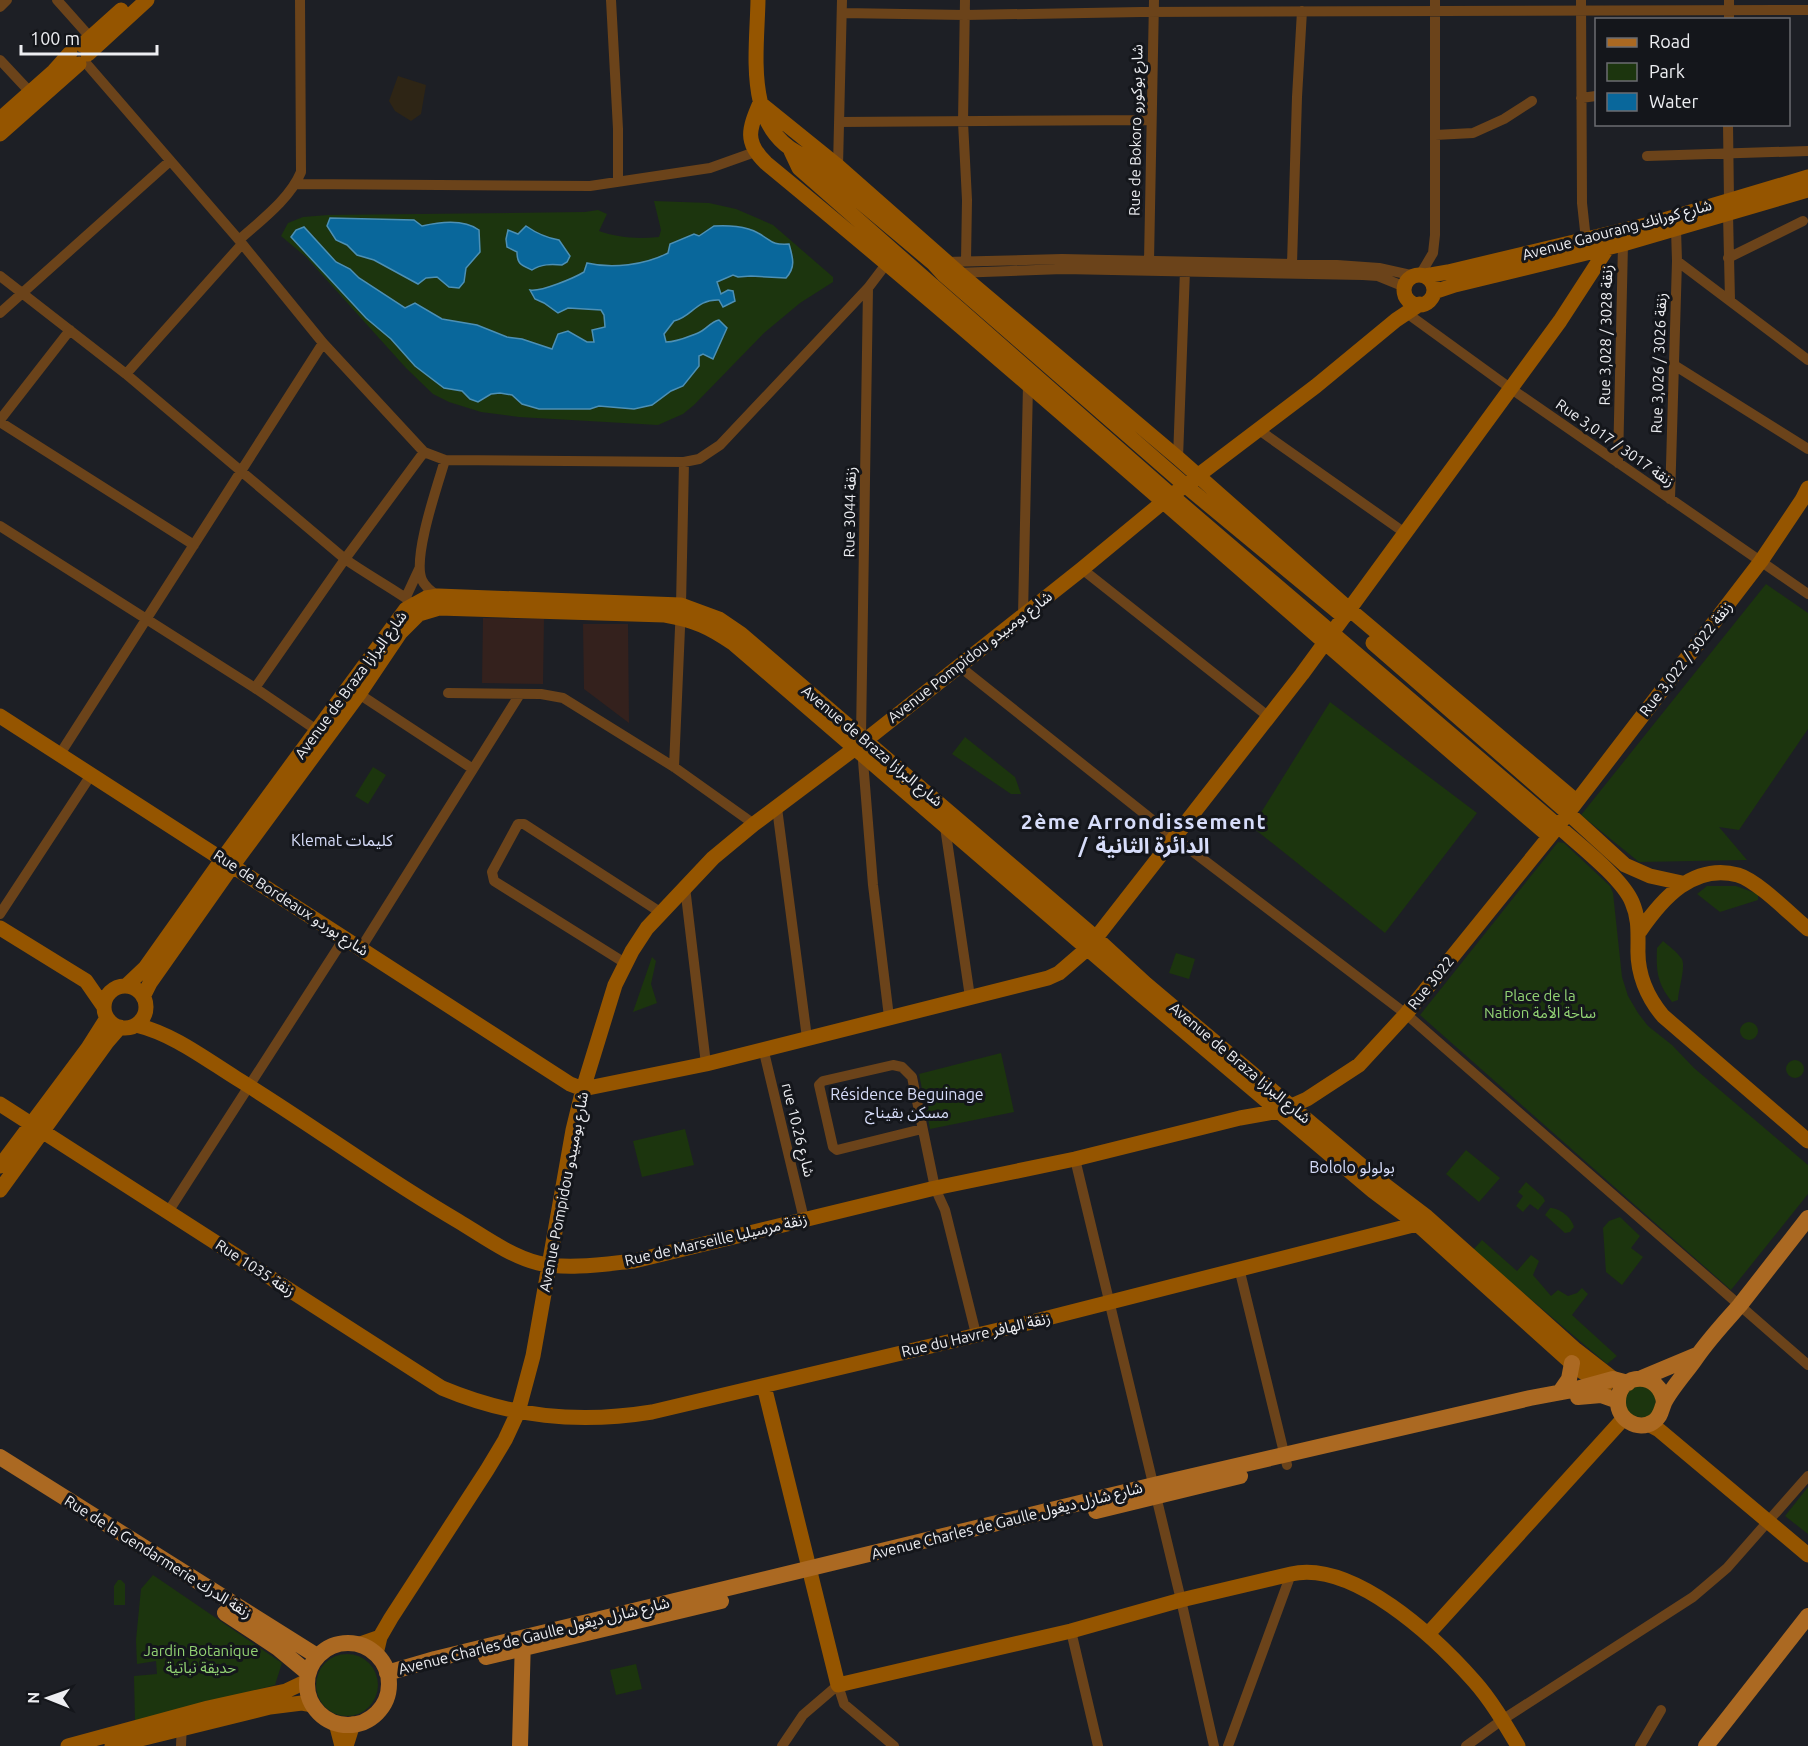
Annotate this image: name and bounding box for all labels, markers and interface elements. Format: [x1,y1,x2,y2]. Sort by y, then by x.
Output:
scale bar [21,18,158,56]
legend [1595,18,1790,126]
text: 100 m [30,28,80,48]
text: Road [1649,31,1691,51]
street label: Rue de Bokoro شارع بوكورو [1126,44,1149,216]
text: Park [1649,61,1685,81]
text: Water [1649,91,1699,111]
street label: Avenue Gaourang شارع كورانك [1520,196,1715,267]
street label: Rue 3,028 / زنقة 3028 [1596,265,1616,405]
street label: Rue 3,026 / زنقة 3026 [1648,292,1670,434]
street label: Rue 3,017 / زنقة 3017 [1552,395,1678,491]
street label: Rue 3044 زنقة [840,466,860,558]
street label: Avenue Pompidou شارع بومبيدو [884,587,1058,729]
street label: Rue 3,022 / زنقة 3022 [1636,598,1736,720]
street label: Avenue de Braza شارع البرازا [291,607,413,764]
street label: Avenue de Braza شارع البرازا [796,682,946,813]
district label: 2ème Arrondissement / الدائرة الثانية [1021,809,1267,858]
district label: Klemat كليمات [291,831,393,849]
street label: Rue de Bordeaux شارع بوردو [209,846,372,963]
street label: Rue 3022 [1404,953,1457,1013]
park label: Place de la Nation ساحة الأمة [1484,987,1596,1021]
street label: Avenue de Braza شارع البرازا [1164,999,1314,1130]
street label: rue 10.26 شارع [775,1081,818,1180]
district label: Résidence Beguinage مسكن بقيناج [830,1085,984,1125]
street label: Avenue Pompidou شارع بومبيدو [536,1090,595,1294]
district label: Bololo بولولو [1309,1158,1395,1177]
street label: Rue de Marseille زنقة مرسيليا [623,1210,809,1270]
street label: Rue 1035 زنقة [212,1236,298,1300]
street label: Rue du Havre زنقة الهافر [900,1309,1052,1361]
street label: Avenue Charles de Gaulle شارع شارل ديغول [870,1478,1145,1566]
street label: Rue de la Gendarmerie زنقة الدرك [61,1492,255,1622]
street label: Avenue Charles de Gaulle شارع شارل ديغول [397,1593,672,1681]
park label: Jardin Botanique حديقة نباتية [144,1642,258,1676]
north arrow [18,1668,78,1728]
text: N [24,1692,42,1704]

